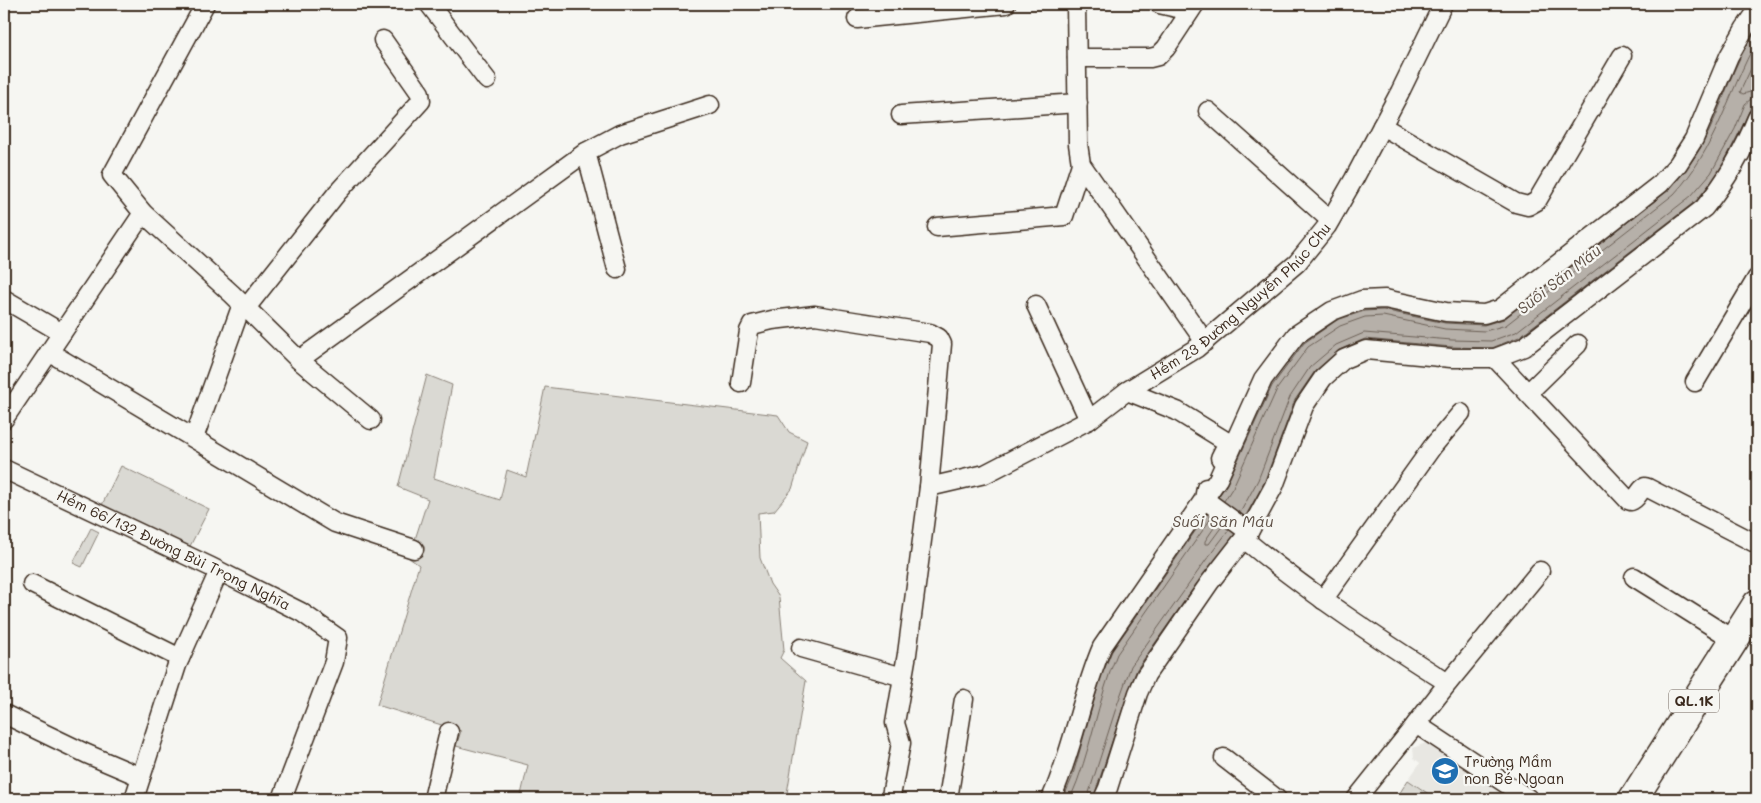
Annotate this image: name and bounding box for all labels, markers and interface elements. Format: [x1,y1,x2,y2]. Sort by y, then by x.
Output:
street label: Hẻm 23 Đường Nguyễn Phúc Chu [1146,218,1335,384]
water label: Suối Săn Máu [1512,239,1605,318]
street label: Hẻm 66/132 Đường Bùi Trọng Nghĩa [54,484,294,614]
water label: Suối Săn Máu [1172,510,1274,531]
road number: QL.1K [1669,689,1719,712]
place label: Trường Mầm non Bé Ngoan [1464,751,1564,788]
school or university icon: Trường Mầm non Bé Ngoan [1430,756,1460,786]

